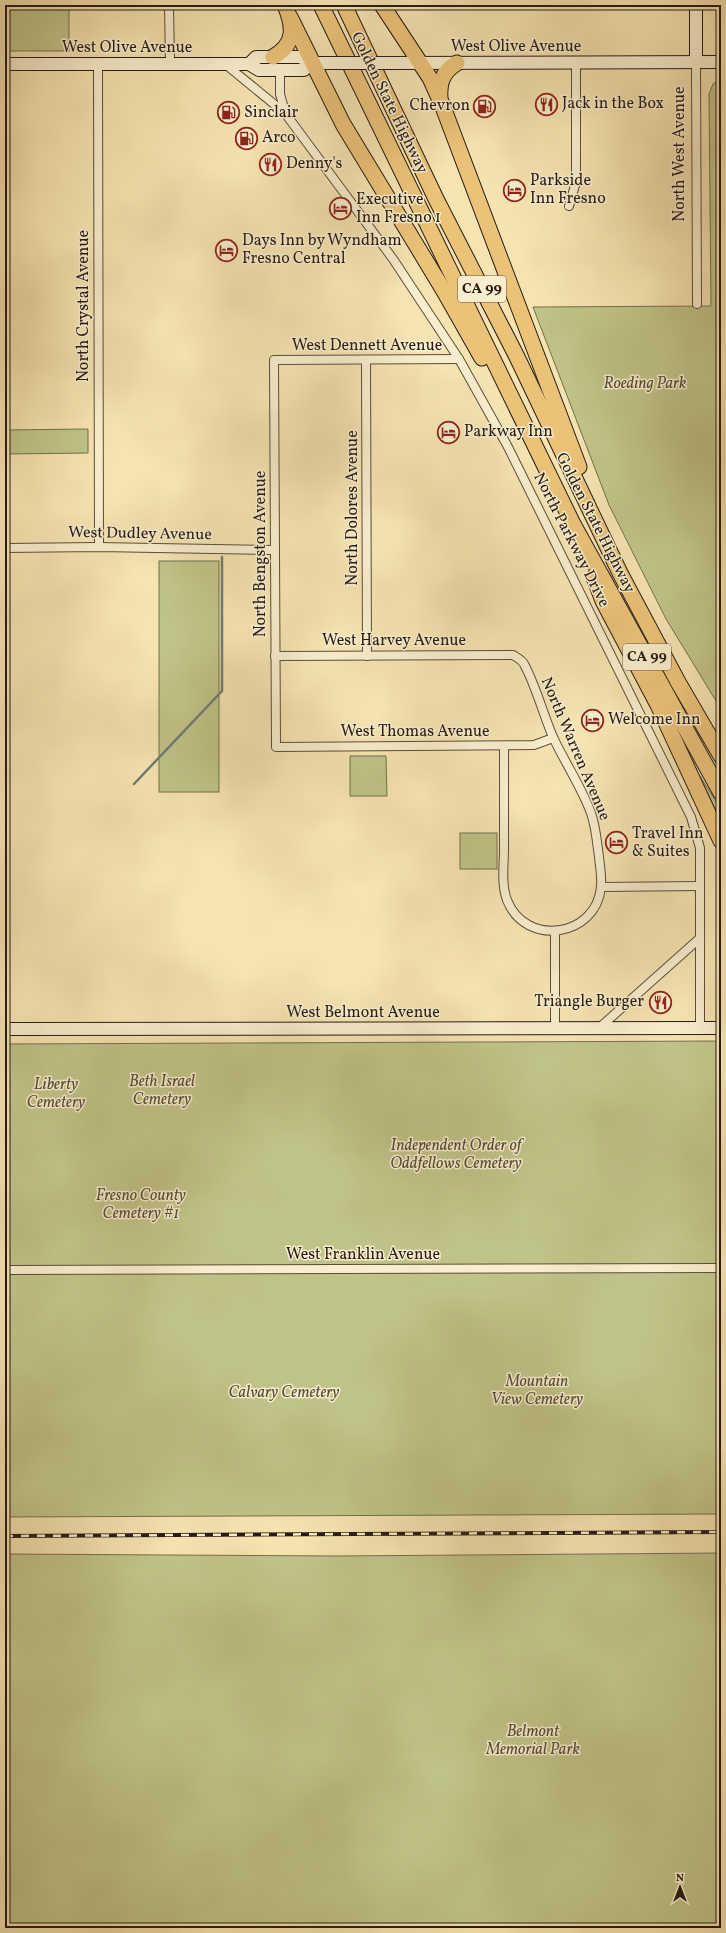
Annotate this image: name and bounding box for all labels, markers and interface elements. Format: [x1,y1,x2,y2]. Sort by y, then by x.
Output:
street label: Golden State Highway [345,28,433,178]
street label: West Olive Avenue [451,36,581,58]
street label: West Olive Avenue [62,37,192,59]
street label: North West Avenue [669,86,691,222]
restaurant icon: Jack in the Box [534,91,560,117]
fuel station icon: Chevron [472,93,498,119]
place label: Jack in the Box [562,93,664,115]
place label: Chevron [409,95,470,117]
fuel station icon: Sinclair [215,100,241,126]
place label: Sinclair [244,102,299,124]
fuel station icon: Arco [234,125,260,151]
place label: Arco [262,127,296,149]
restaurant icon: Denny's [257,151,283,177]
place label: Denny's [286,153,343,175]
place label: Parkside Inn Fresno [530,170,606,210]
hotel icon: Parkside Inn Fresno [501,177,527,203]
place label: Executive Inn Fresno 1 [356,189,441,229]
hotel icon: Executive Inn Fresno 1 [327,196,353,222]
street label: North Crystal Avenue [73,230,95,382]
place label: Days Inn by Wyndham Fresno Central [242,230,402,270]
hotel icon: Days Inn by Wyndham Fresno Central [213,237,239,263]
road number: CA 99 [458,276,506,302]
street label: West Dennett Avenue [292,335,442,357]
park label: Roeding Park [603,373,687,395]
hotel icon: Parkway Inn [435,419,461,445]
place label: Parkway Inn [464,421,553,443]
street label: North Dolores Avenue [342,430,364,586]
street label: Golden State Highway [550,449,640,597]
street label: North Parkway Drive [528,469,614,611]
street label: North Bengston Avenue [250,471,272,637]
street label: West Dudley Avenue [68,522,212,546]
street label: West Harvey Avenue [322,630,466,652]
road number: CA 99 [623,644,671,670]
street label: North Warren Avenue [535,674,615,824]
hotel icon: Welcome Inn [580,707,606,733]
place label: Welcome Inn [608,709,701,731]
street label: West Thomas Avenue [340,721,490,743]
place label: Travel Inn & Suites [632,823,704,863]
hotel icon: Travel Inn & Suites [603,830,629,856]
restaurant icon: Triangle Burger [647,989,673,1015]
place label: Triangle Burger [534,991,644,1013]
street label: West Belmont Avenue [286,1002,440,1024]
park label: Beth Israel Cemetery [129,1071,195,1111]
park label: Liberty Cemetery [27,1074,85,1114]
park label: Independent Order of Oddfellows Cemetery [390,1135,525,1175]
park label: Fresno County Cemetery #1 [96,1185,186,1225]
street label: West Franklin Avenue [286,1244,440,1266]
park label: Mountain View Cemetery [491,1371,583,1411]
park label: Calvary Cemetery [228,1382,340,1404]
park label: Belmont Memorial Park [485,1721,580,1761]
north arrow [660,1867,700,1907]
text: N [676,1871,684,1886]

